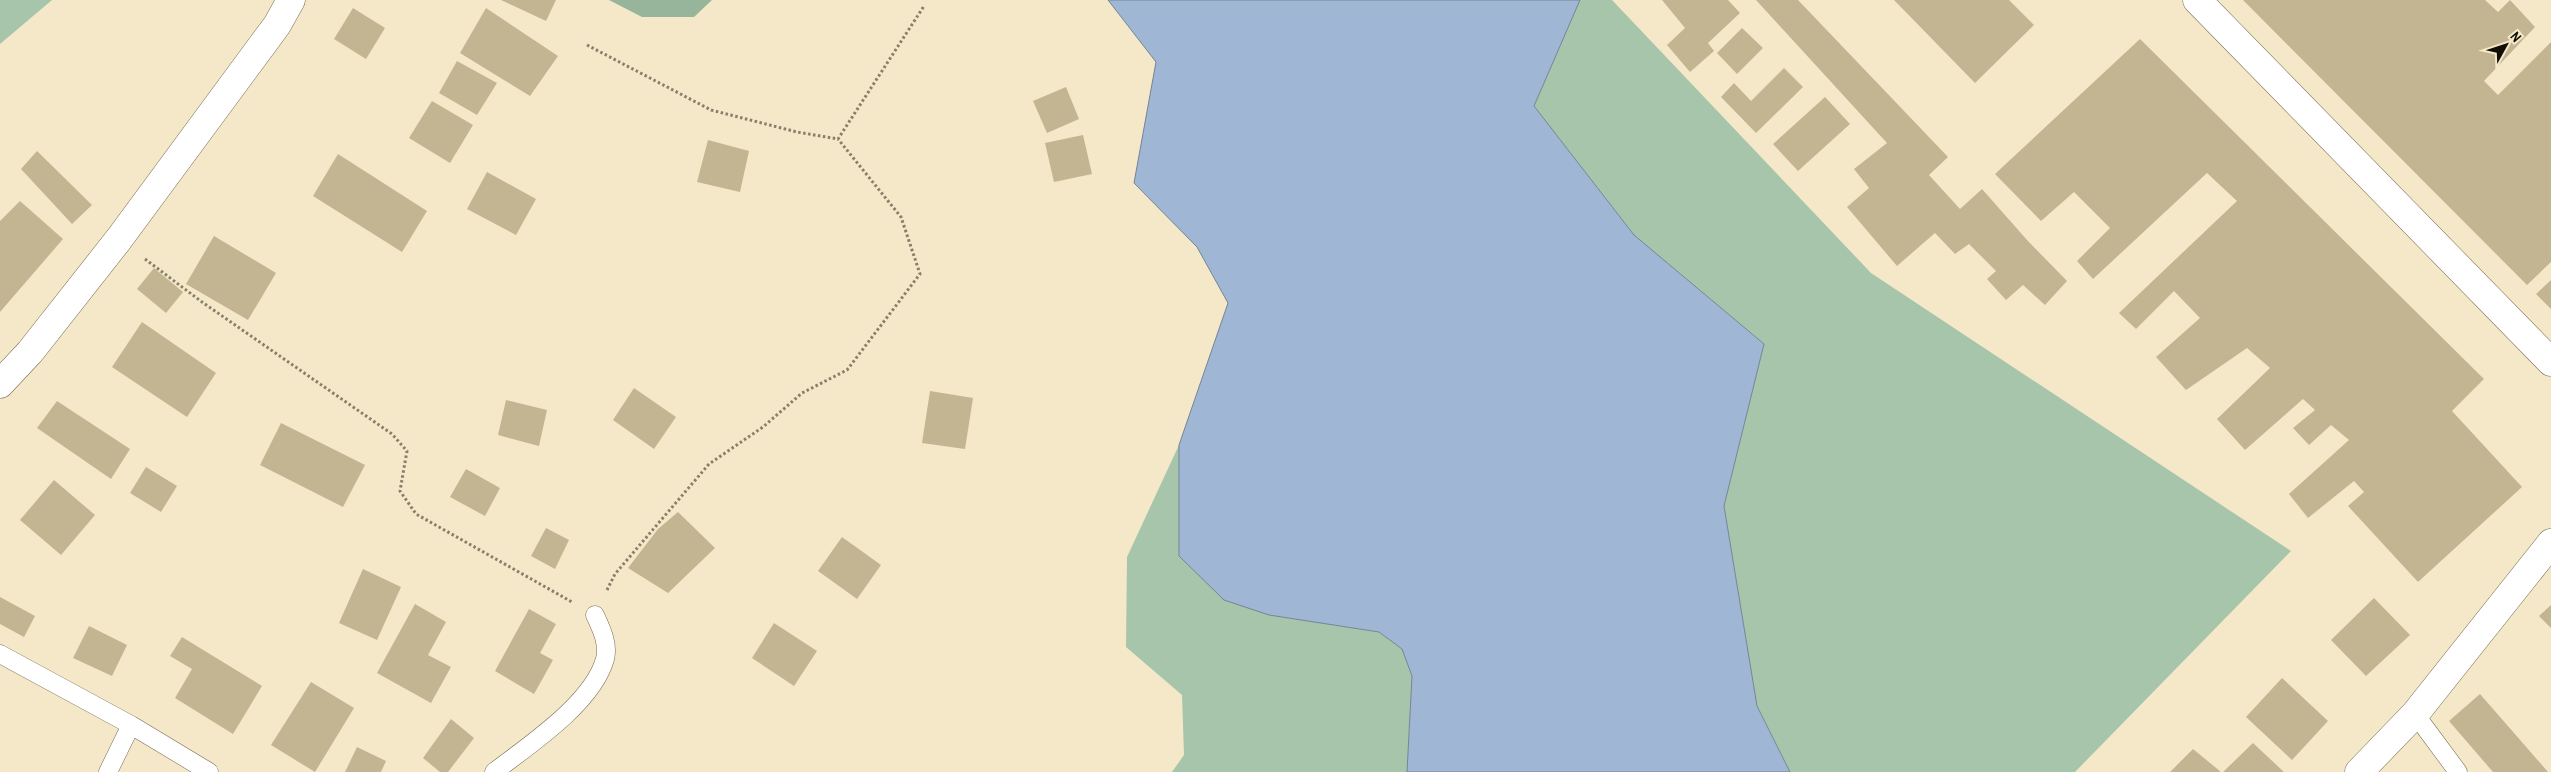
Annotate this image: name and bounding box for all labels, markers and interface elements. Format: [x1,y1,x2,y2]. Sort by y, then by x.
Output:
north arrow [2481,20,2531,70]
text: N [2506,28,2526,46]

